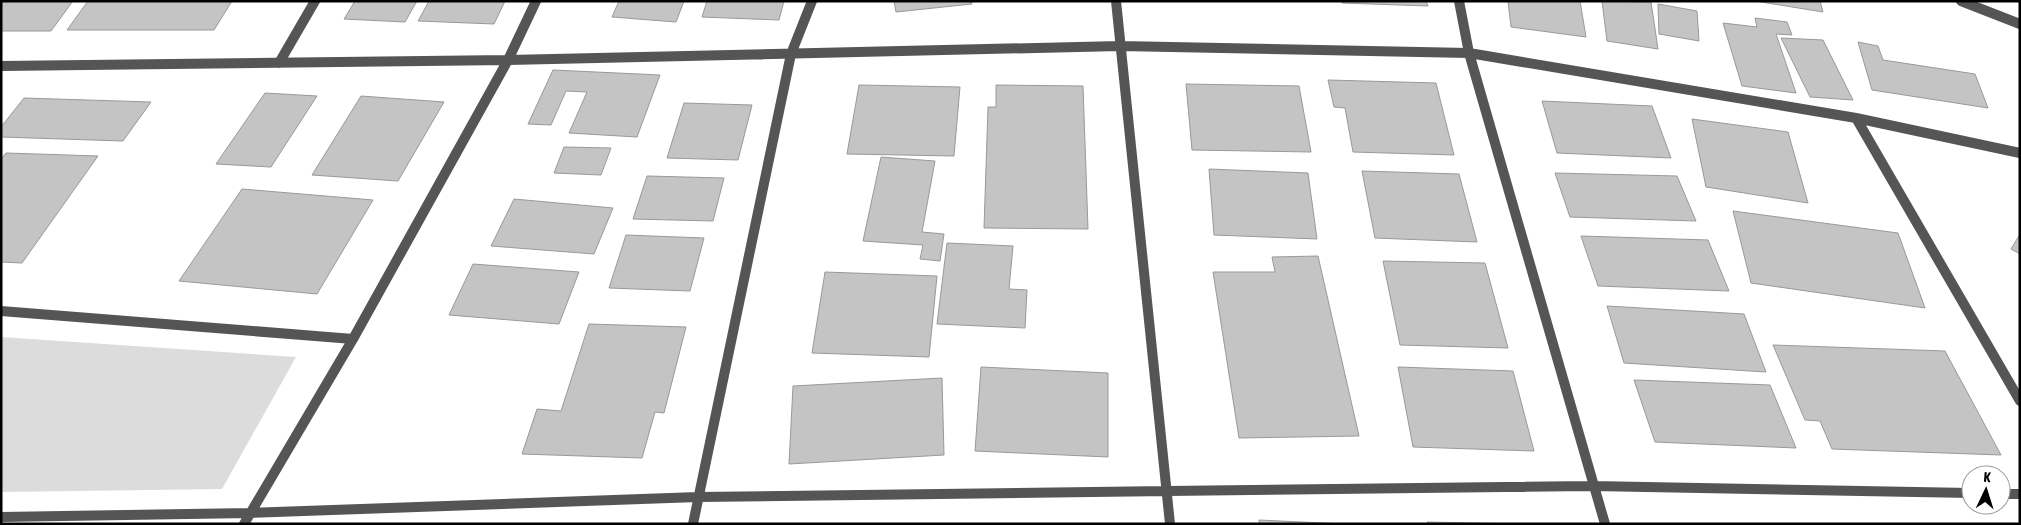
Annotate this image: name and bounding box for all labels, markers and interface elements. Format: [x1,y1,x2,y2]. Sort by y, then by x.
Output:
north arrow [1961,465,2011,515]
text: K [1983,469,1991,485]

